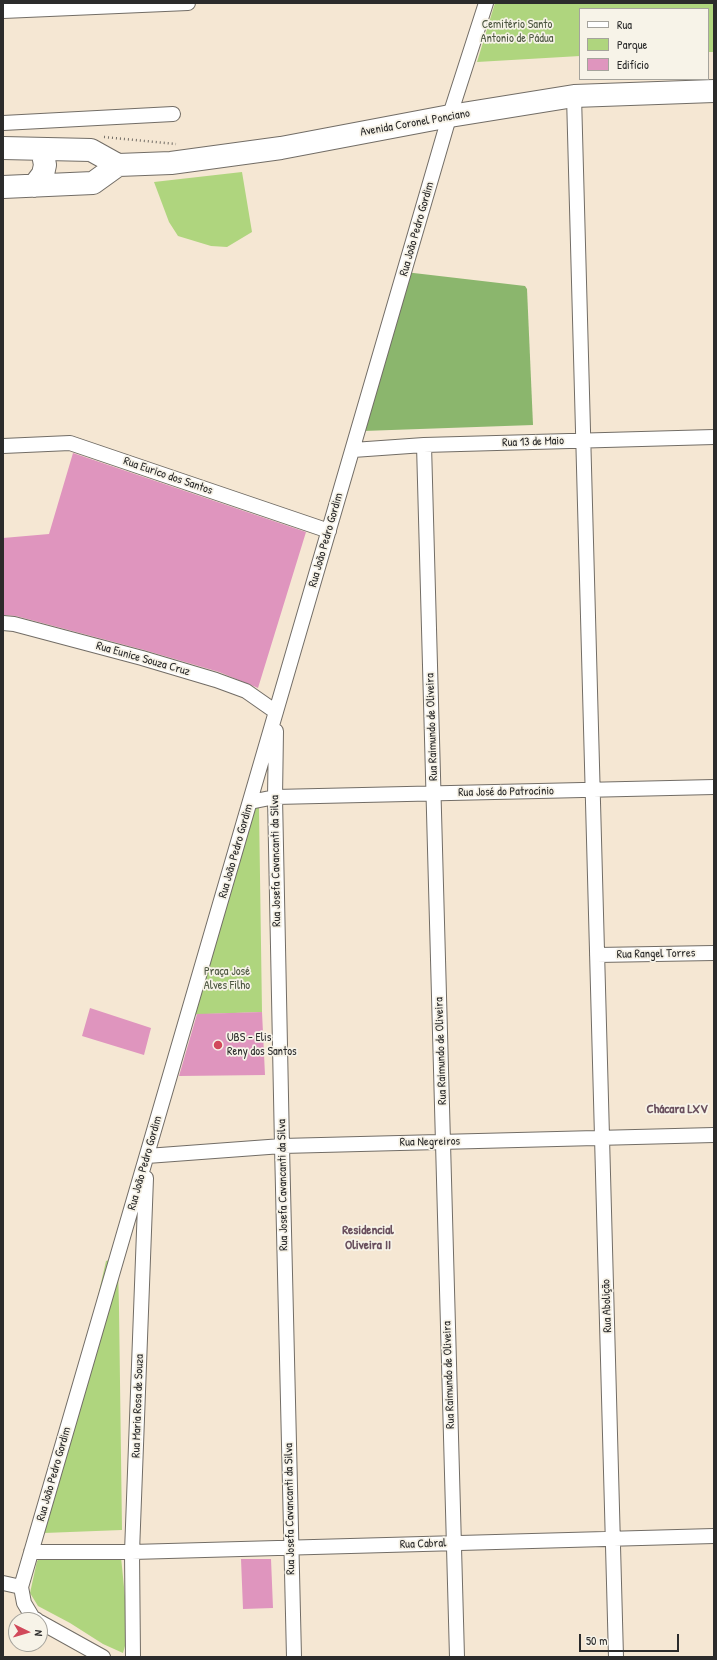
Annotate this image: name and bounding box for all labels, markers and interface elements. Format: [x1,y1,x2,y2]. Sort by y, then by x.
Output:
legend [579,8,709,80]
text: Rua [617,16,632,33]
park label: Cemitério Santo Antonio de Pádua [481,18,553,46]
text: Parque [617,36,647,53]
text: Edifício [617,56,649,73]
street label: Avenida Coronel Ponciano [359,106,471,140]
street label: Rua João Pedro Gordim [397,180,437,278]
street label: Rua 13 de Maio [502,434,564,450]
street label: Rua Eurico dos Santos [121,454,215,498]
street label: Rua João Pedro Gordim [306,491,346,589]
street label: Rua Eunice Souza Cruz [94,639,192,679]
street label: Rua Raimundo de Oliveira [423,673,441,781]
street label: Rua José do Patrocínio [458,784,554,800]
street label: Rua Josefa Cavancanti da Silva [268,795,284,927]
street label: Rua João Pedro Gordim [216,802,256,900]
street label: Rua Rangel Torres [617,946,695,962]
park label: Praça José Alves Filho [204,965,250,993]
street label: Rua Raimundo de Oliveira [432,997,450,1105]
place label: UBS - Elis Reny dos Santos [227,1031,297,1059]
marker: UBS - Elis Reny dos Santos [212,1039,224,1051]
district label: Chácara LXV [647,1102,707,1118]
street label: Rua João Pedro Gordim [125,1114,165,1212]
street label: Rua Josefa Cavancanti da Silva [275,1119,291,1251]
street label: Rua Negreiros [400,1134,460,1150]
district label: Residencial Oliveira II [342,1223,394,1254]
street label: Rua Abolição [599,1279,615,1333]
street label: Rua Raimundo de Oliveira [440,1321,458,1429]
street label: Rua Maria Rosa de Souza [129,1354,147,1458]
street label: Rua João Pedro Gordim [34,1425,74,1523]
street label: Rua Josefa Cavancanti da Silva [282,1443,298,1575]
street label: Rua Cabral [400,1536,446,1552]
north arrow [8,1612,48,1652]
scale bar [581,1626,681,1652]
text: N [32,1629,46,1636]
text: 50 m [586,1632,607,1649]

